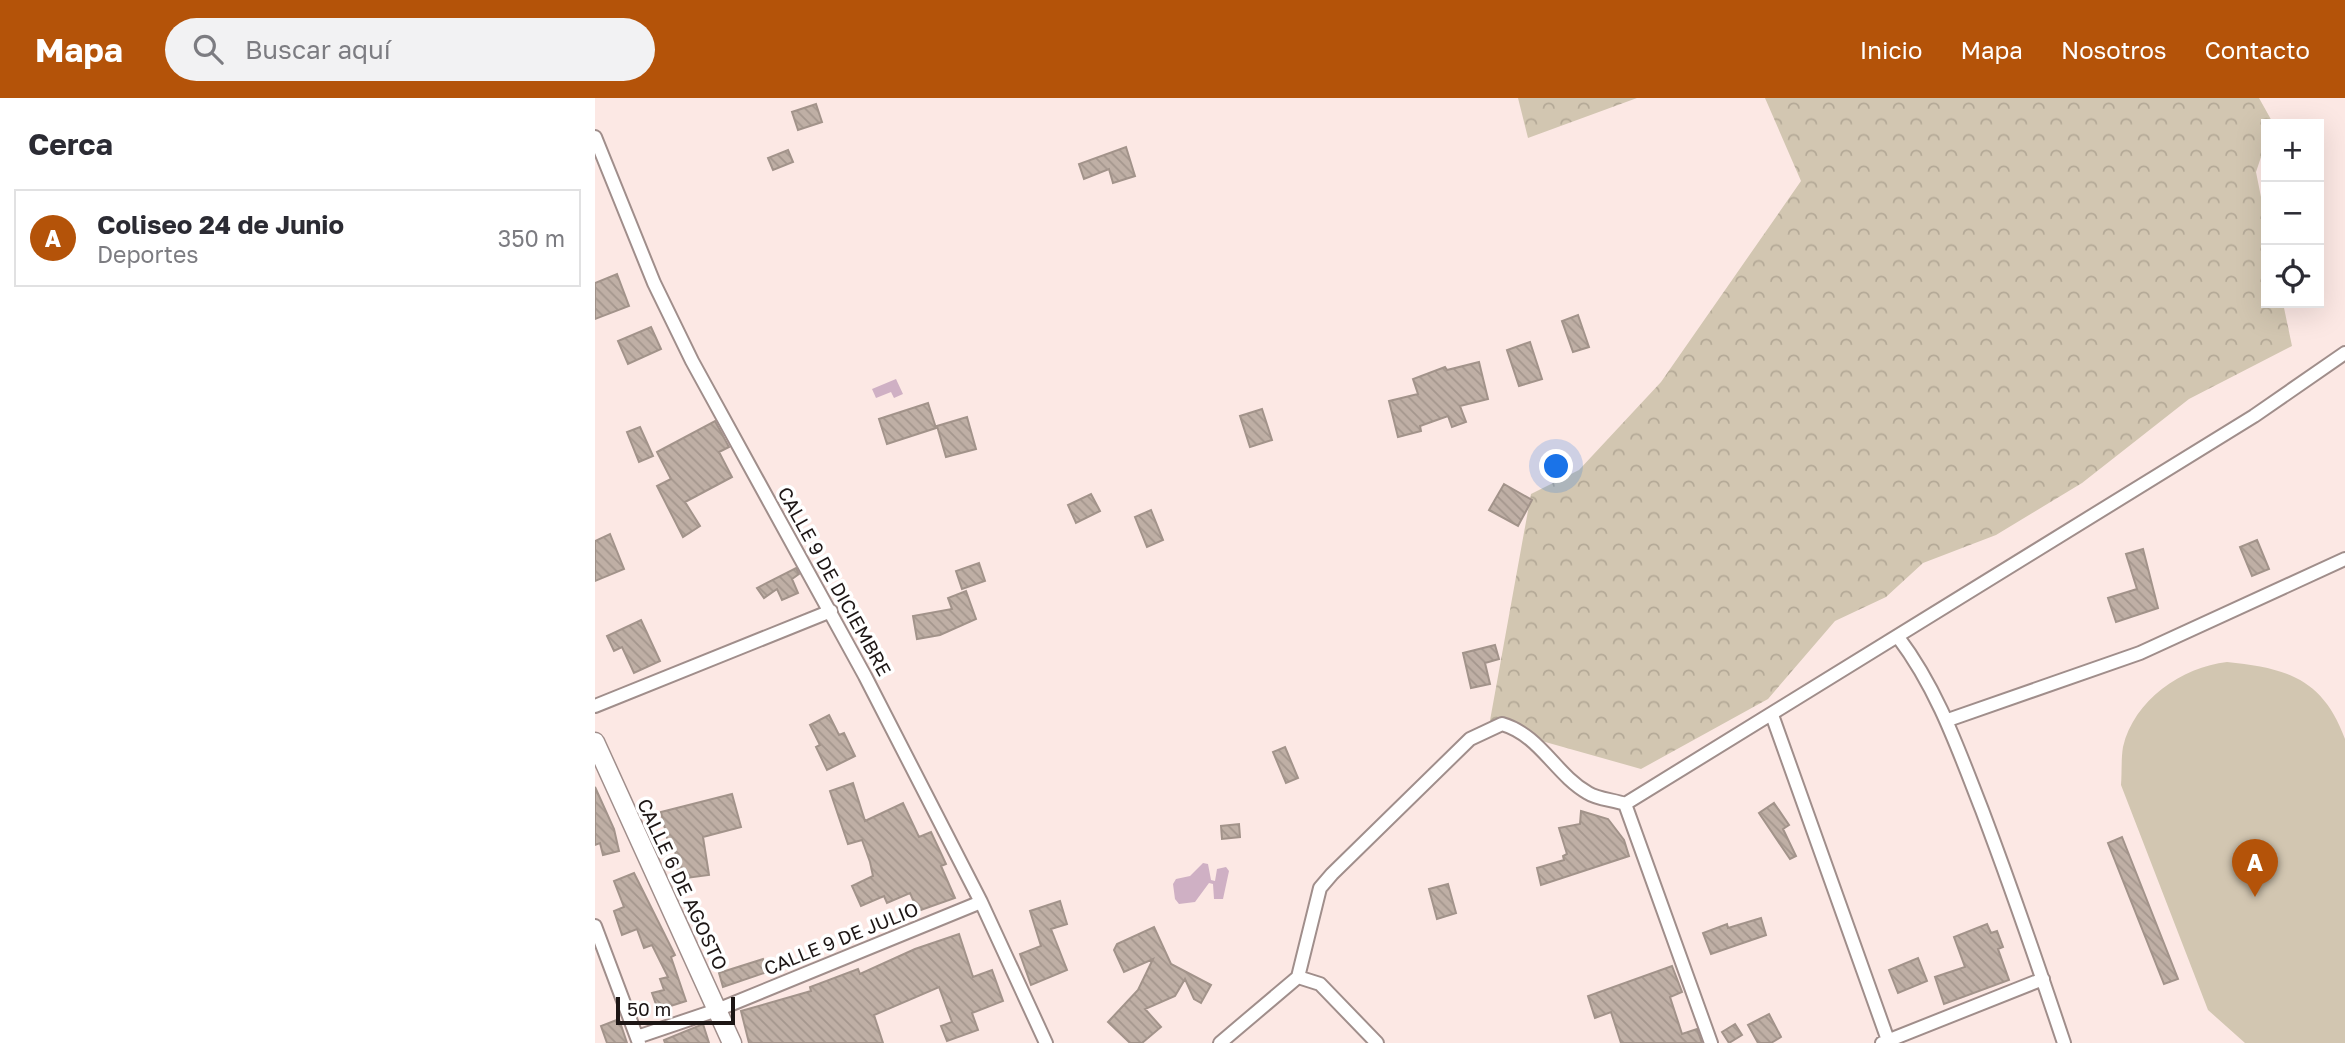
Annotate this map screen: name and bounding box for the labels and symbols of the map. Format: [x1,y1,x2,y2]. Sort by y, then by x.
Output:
your location [1539,449,1573,483]
street label: CALLE 9 DE DICIEMBRE [773,483,897,679]
street label: CALLE 6 DE AGOSTO [633,795,733,973]
pin: A [2232,839,2278,897]
street label: CALLE 9 DE JULIO [760,897,922,979]
scale bar [616,994,735,1026]

